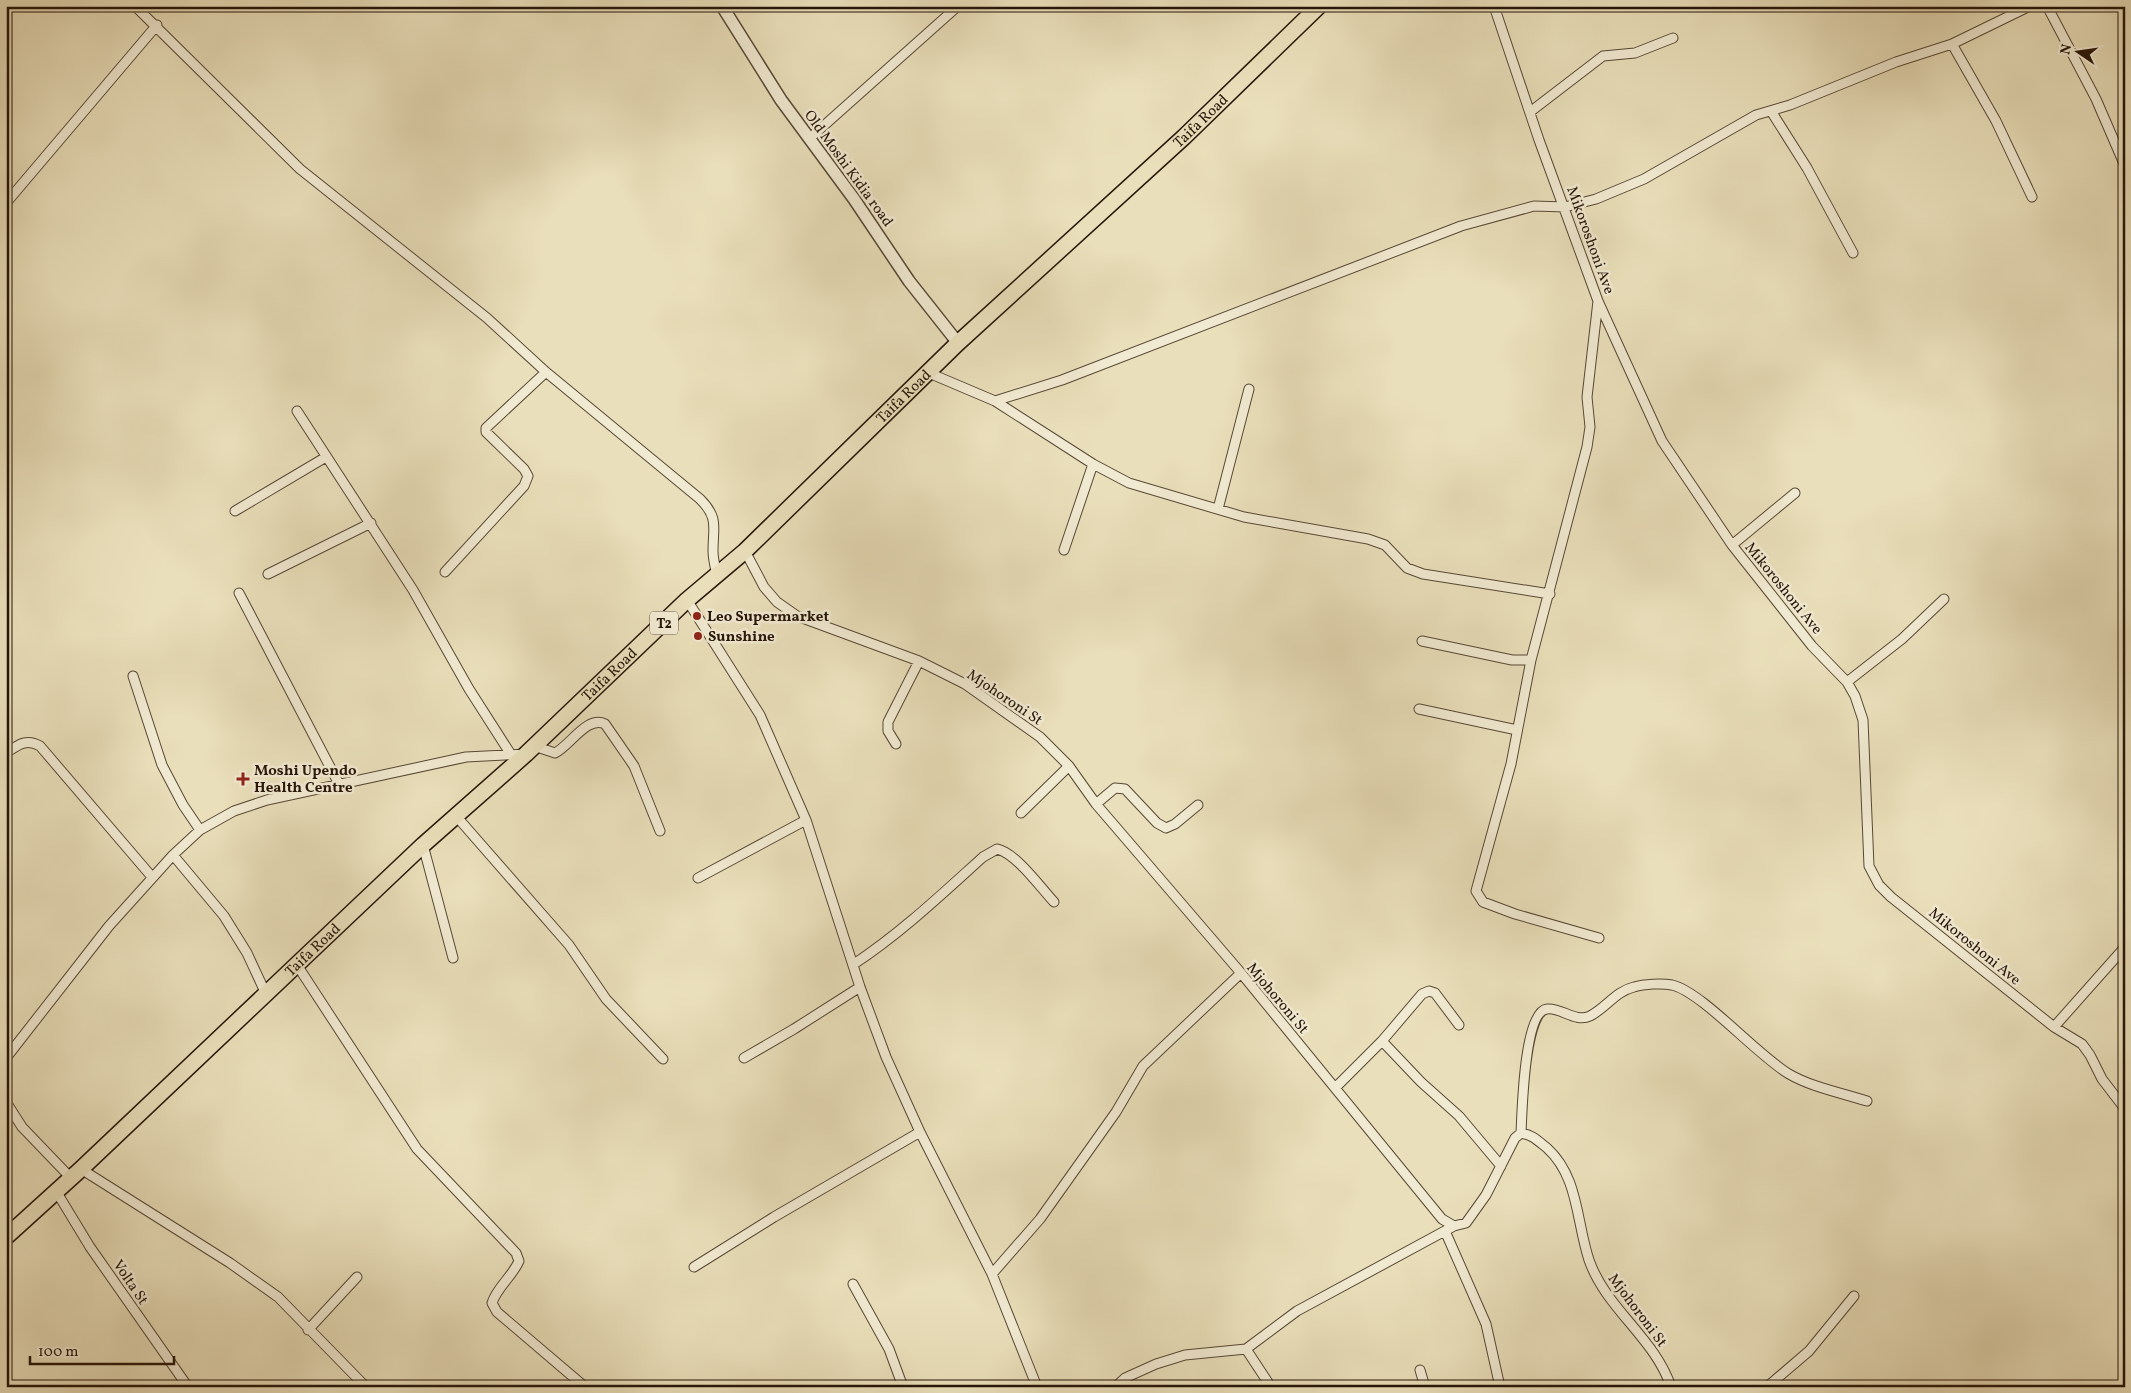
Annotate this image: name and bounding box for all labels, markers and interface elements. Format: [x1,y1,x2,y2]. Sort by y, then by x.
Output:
north arrow [2054,28,2104,78]
text: N [2056,42,2077,57]
street label: Taifa Road [1169,90,1234,154]
street label: Old Moshi Kidia road [798,106,897,232]
street label: Mikoroshoni Ave [1560,184,1619,297]
street label: Taifa Road [872,366,937,429]
street label: Mikoroshoni Ave [1739,538,1827,639]
place label: Leo Supermarket [707,607,829,628]
marker: Leo Supermarket [691,610,703,622]
road number: T2 [650,612,678,634]
place label: Sunshine [708,627,775,648]
marker: Sunshine [692,630,704,642]
street label: Taifa Road [578,644,643,707]
street label: Mjohoroni St [962,665,1046,731]
place label: Moshi Upendo Health Centre [254,761,357,799]
marker: Moshi Upendo Health Centre [236,772,250,786]
street label: Mikoroshoni Ave [1924,903,2025,991]
street label: Taifa Road [281,919,346,982]
street label: Mjohoroni St [1241,959,1313,1039]
street label: Volta St [107,1256,153,1310]
street label: Mjohoroni St [1602,1270,1671,1352]
scale bar [30,1333,174,1365]
text: 100 m [38,1342,78,1363]

